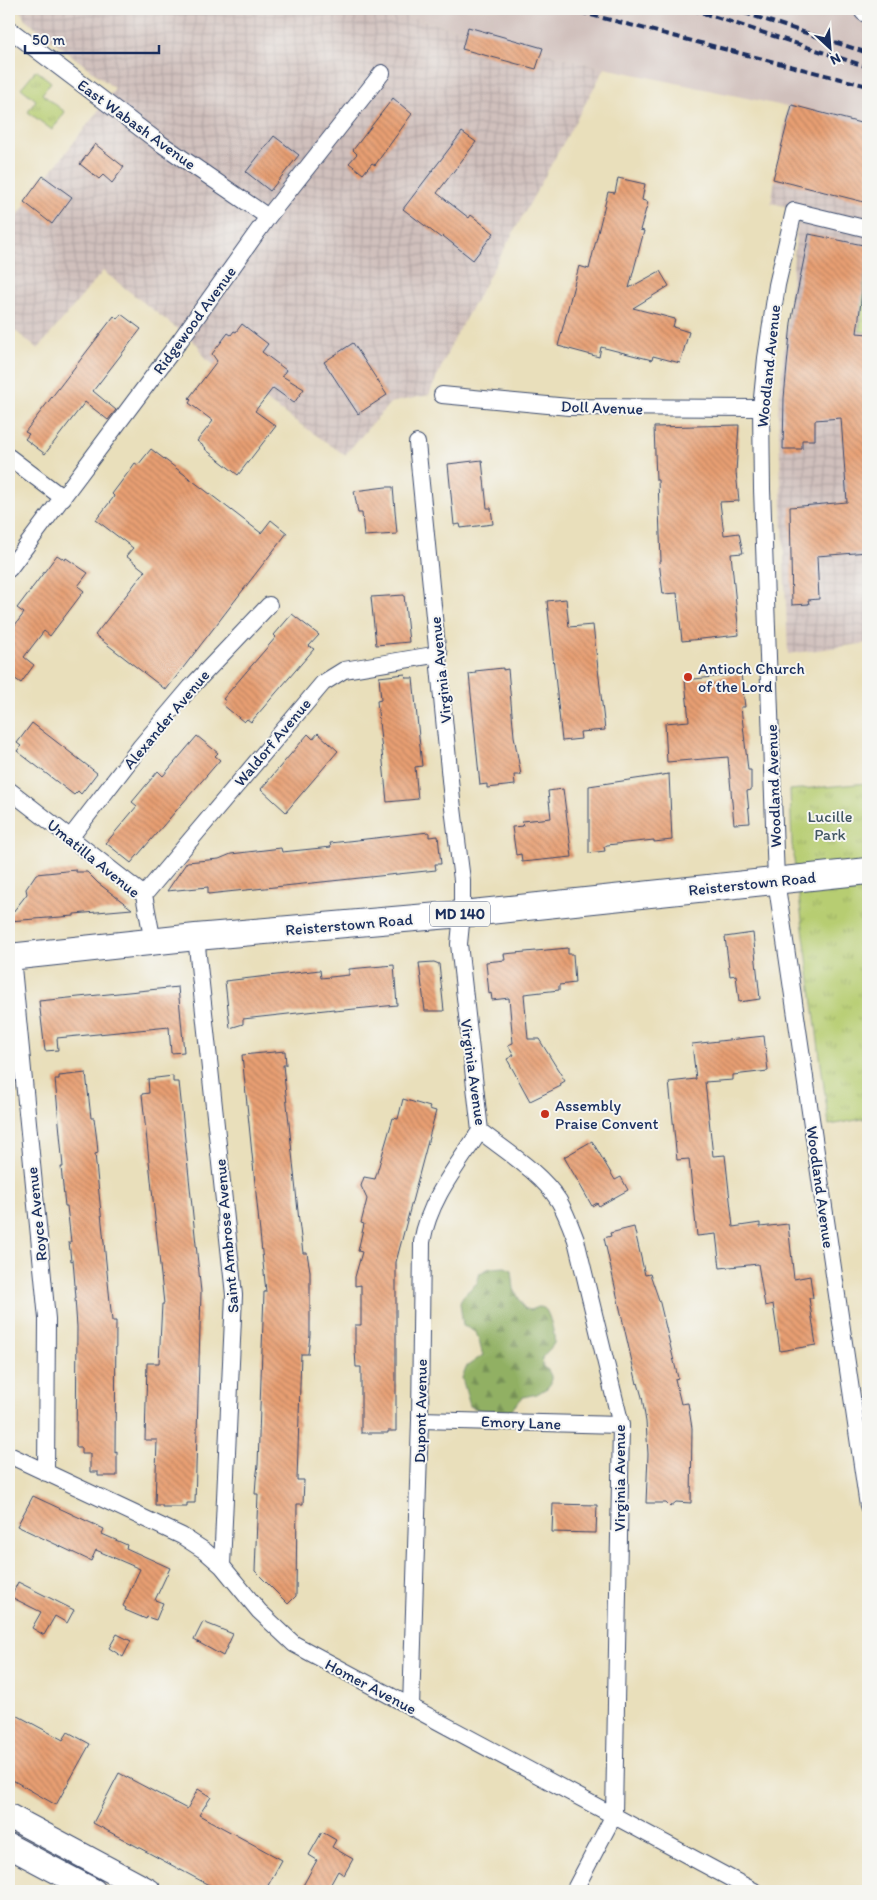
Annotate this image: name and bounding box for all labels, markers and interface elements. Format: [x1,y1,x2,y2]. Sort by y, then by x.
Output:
scale bar [25,22,159,54]
north arrow [804,22,854,72]
text: 50 m [32,31,65,49]
text: N [828,50,843,69]
street label: East Wabash Avenue [74,75,200,174]
street label: Ridgewood Avenue [149,263,240,378]
street label: Woodland Avenue [753,303,784,428]
street label: Doll Avenue [561,397,643,418]
street label: Virginia Avenue [425,616,456,724]
place label: Antioch Church of the Lord [698,659,805,696]
street label: Alexander Avenue [119,666,214,773]
marker: Antioch Church of the Lord [682,671,694,683]
street label: Waldorf Avenue [230,694,315,790]
street label: Woodland Avenue [762,724,785,848]
park label: Lucille Park [807,807,853,844]
street label: Umatilla Avenue [43,815,144,902]
street label: Reisterstown Road [687,867,817,900]
road number: MD 140 [430,902,490,926]
street label: Reisterstown Road [284,909,414,940]
street label: Virginia Avenue [457,1018,490,1126]
place label: Assembly Praise Convent [555,1096,658,1133]
marker: Assembly Praise Convent [539,1108,551,1120]
street label: Woodland Avenue [803,1125,839,1250]
street label: Saint Ambrose Avenue [210,1158,243,1314]
street label: Royce Avenue [22,1166,51,1262]
street label: Dupont Avenue [410,1359,431,1463]
street label: Emory Lane [481,1412,562,1433]
street label: Virginia Avenue [610,1424,629,1532]
street label: Homer Avenue [322,1654,420,1718]

